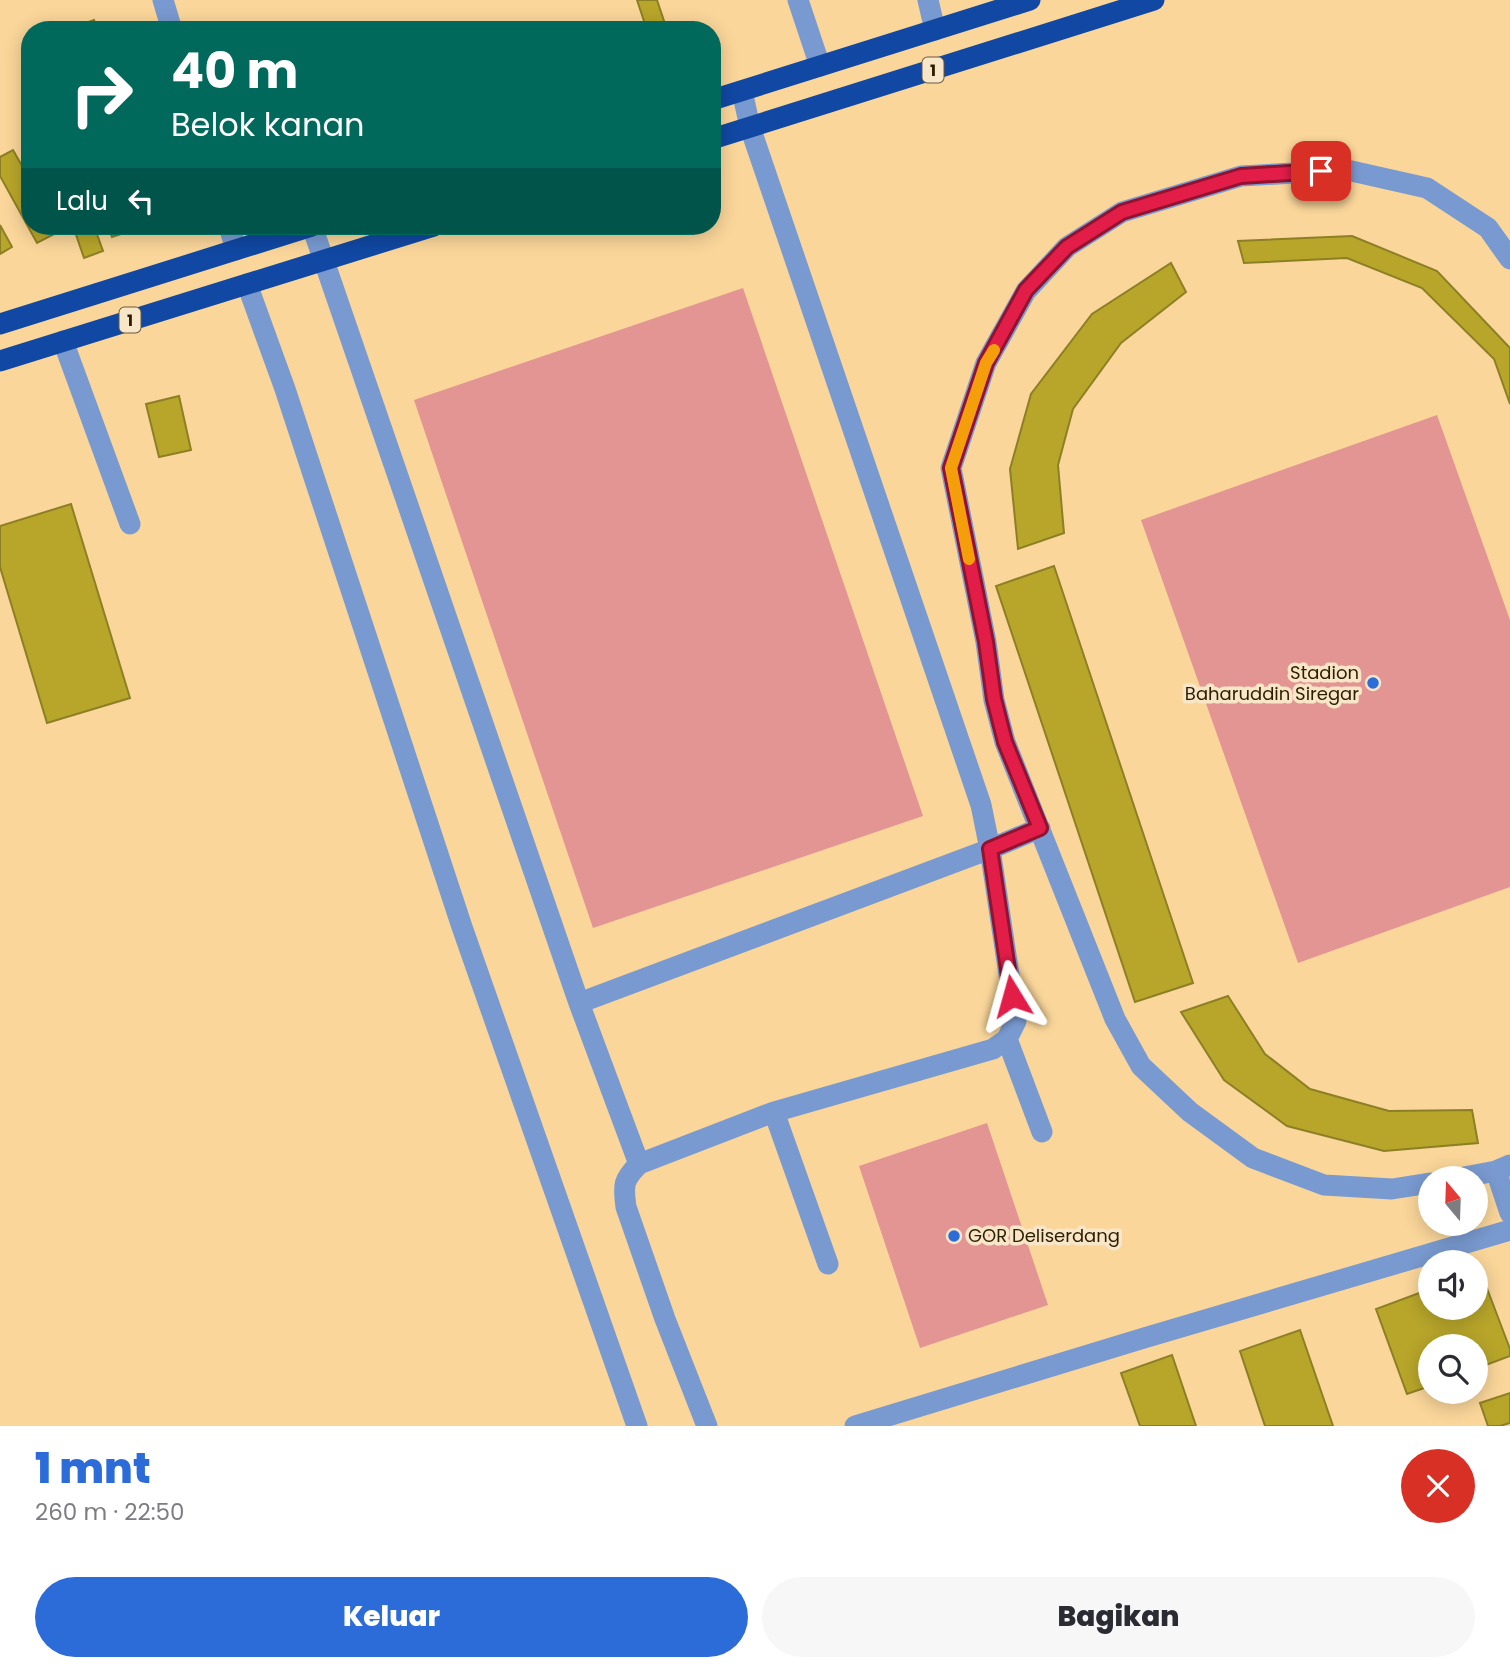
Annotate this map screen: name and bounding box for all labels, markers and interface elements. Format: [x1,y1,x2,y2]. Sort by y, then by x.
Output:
text: 40 m [171,37,298,105]
icon: right [56,49,147,140]
road number: 1 [922,58,944,82]
text: Belok kanan [171,102,365,147]
pin [1291,141,1351,201]
icon: arrive [1302,152,1340,190]
icon: left [122,182,160,220]
text: Lalu [56,183,108,219]
road number: 1 [120,308,140,332]
place label: Stadion Baharuddin Siregar [1185,660,1359,706]
marker: Stadion Baharuddin Siregar [1365,675,1381,691]
position arrow [975,959,1049,1033]
north arrow [1418,1166,1488,1236]
map controls [1418,1166,1488,1404]
place label: GOR Deliserdang [968,1223,1120,1248]
marker: GOR Deliserdang [946,1228,962,1244]
button: sound [1418,1250,1488,1320]
button: search [1418,1334,1488,1404]
text: 1 mnt [35,1439,151,1498]
button: close [1401,1449,1475,1523]
text: 260 m · 22:50 [35,1496,185,1528]
button: Keluar [35,1577,748,1657]
button: Bagikan [762,1577,1475,1657]

